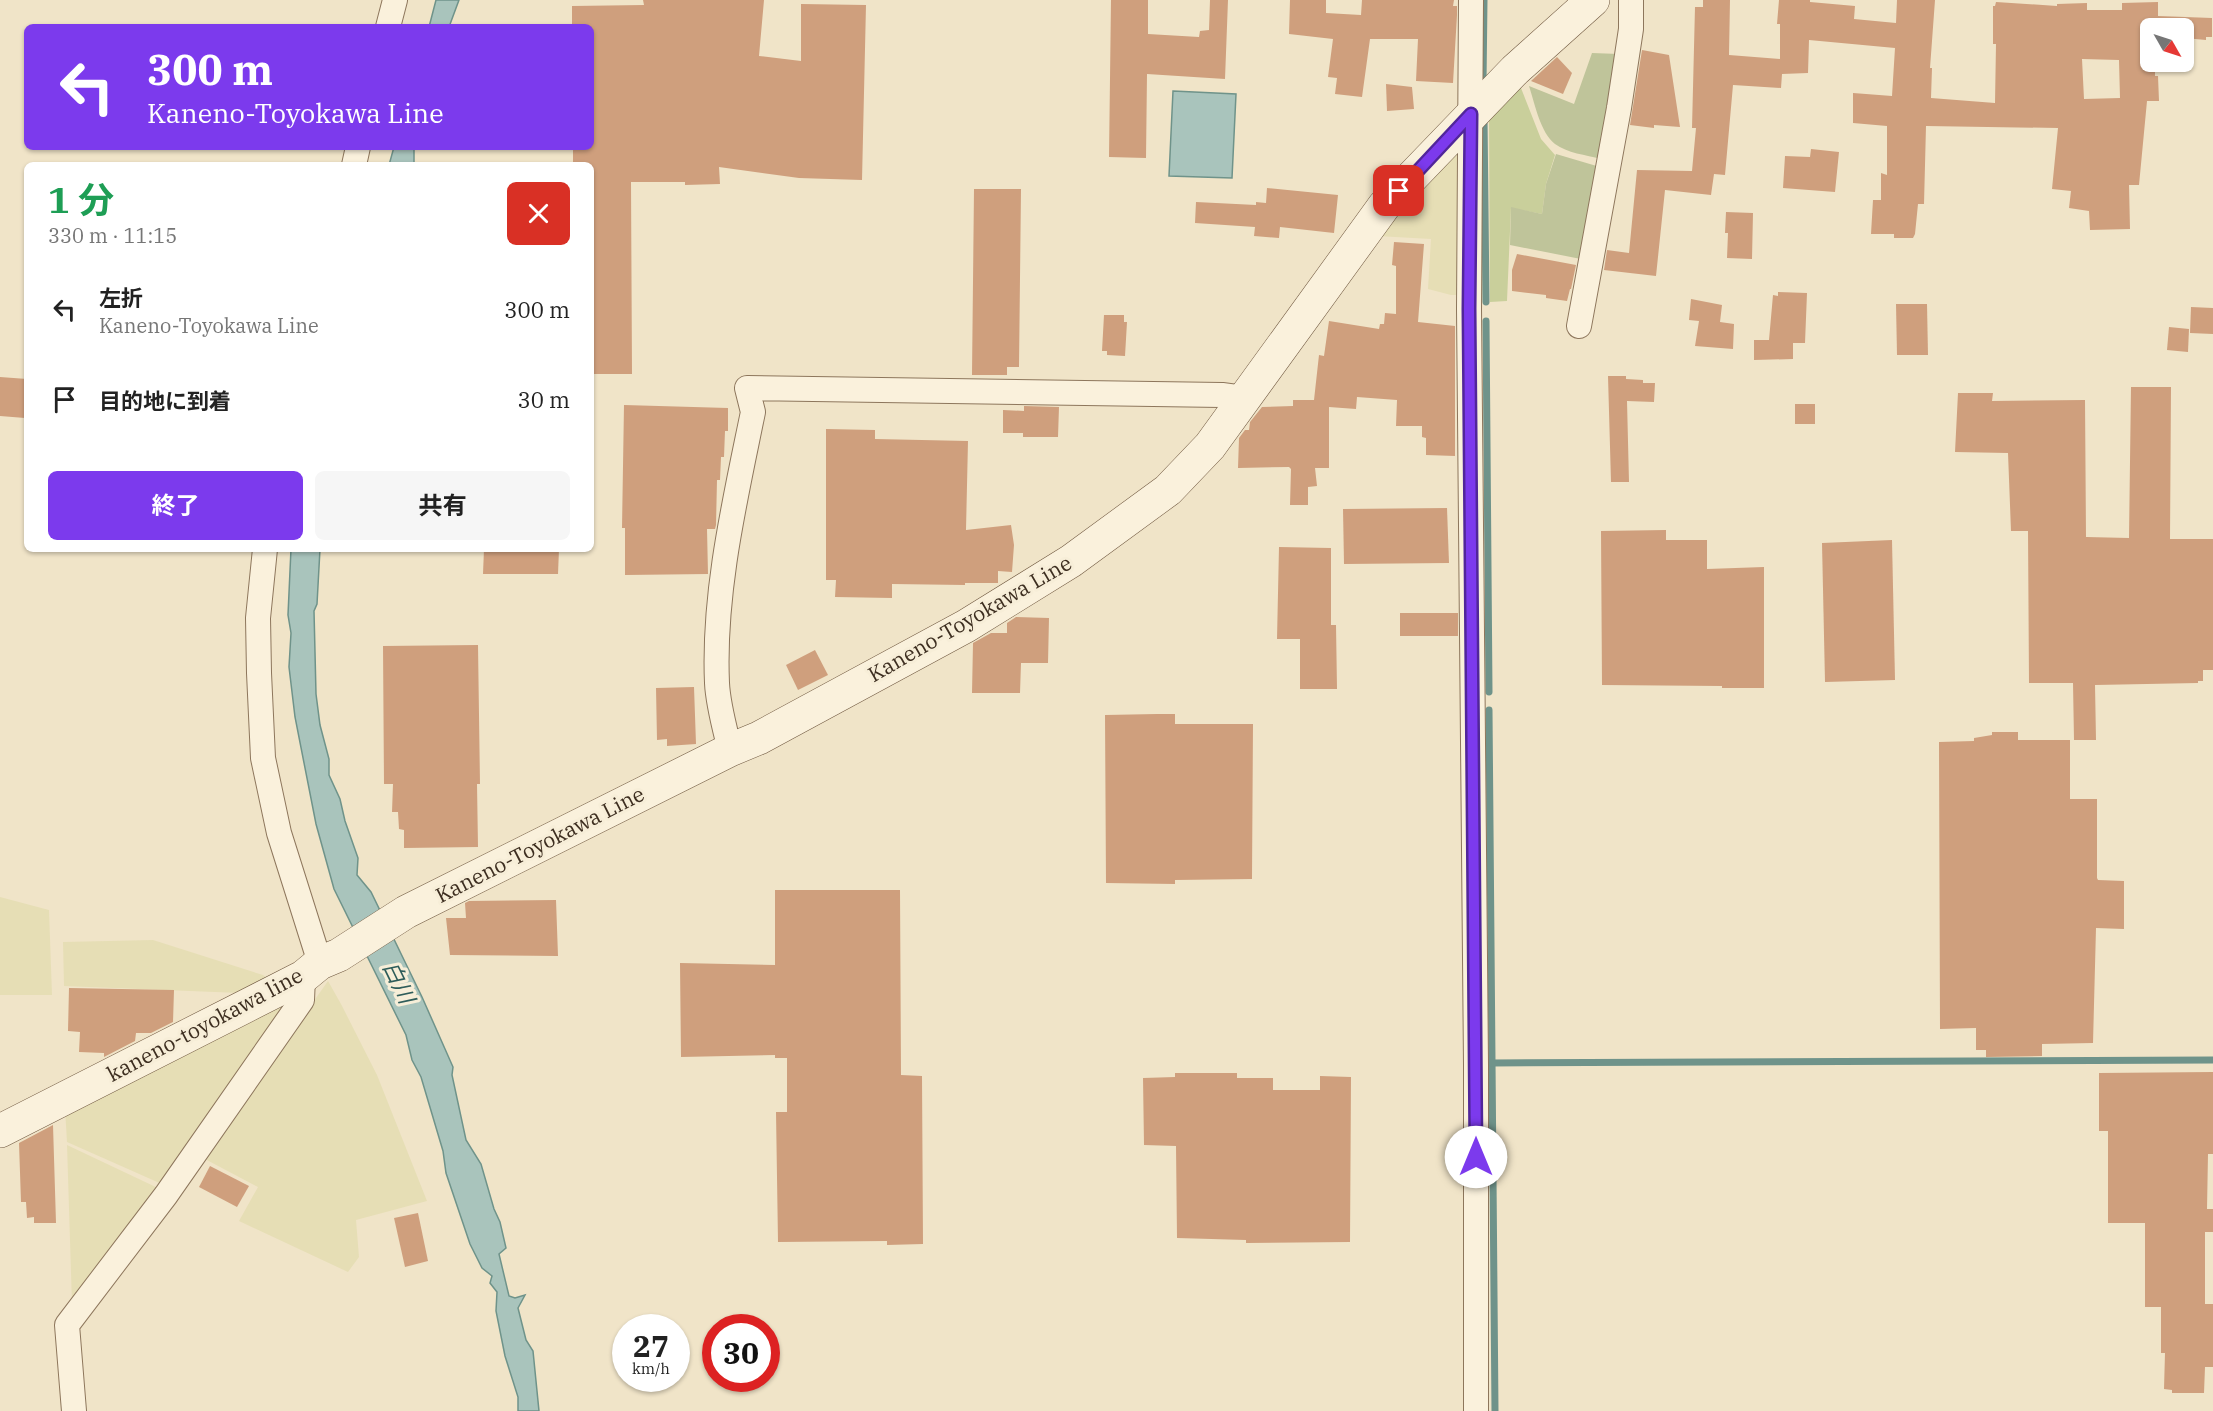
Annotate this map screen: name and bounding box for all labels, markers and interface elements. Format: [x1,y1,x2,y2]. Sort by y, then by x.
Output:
north arrow [2140,18,2194,72]
map controls [2140,18,2194,72]
text: 300 m [147,42,273,97]
icon: left [48,48,126,126]
text: Kaneno-Toyokawa Line [147,95,444,130]
pin [1373,165,1424,216]
icon: arrive [1382,174,1415,207]
text: 1 分 [48,176,114,223]
button: close [507,182,570,245]
text: 330 m · 11:15 [48,222,177,249]
text: 左折 [99,283,143,312]
icon: left [48,293,81,326]
text: 300 m [504,295,570,324]
text: Kaneno-Toyokawa Line [99,312,319,339]
icon: arrive [48,383,81,416]
text: 30 m [518,385,570,414]
text: 目的地に到着 [99,386,231,415]
button: 終了 [48,471,303,540]
button: 共有 [315,471,570,540]
street label: Kaneno-Toyokawa Line [863,548,1076,688]
street label: Kaneno-Toyokawa Line [430,779,649,909]
water label: 白川 [377,956,423,1010]
street label: kaneno-toyokawa line [102,961,307,1088]
position arrow [1444,1125,1508,1189]
speed limit sign: 30 [702,1314,780,1392]
text: 27 [633,1326,669,1365]
text: km/h [632,1359,670,1378]

